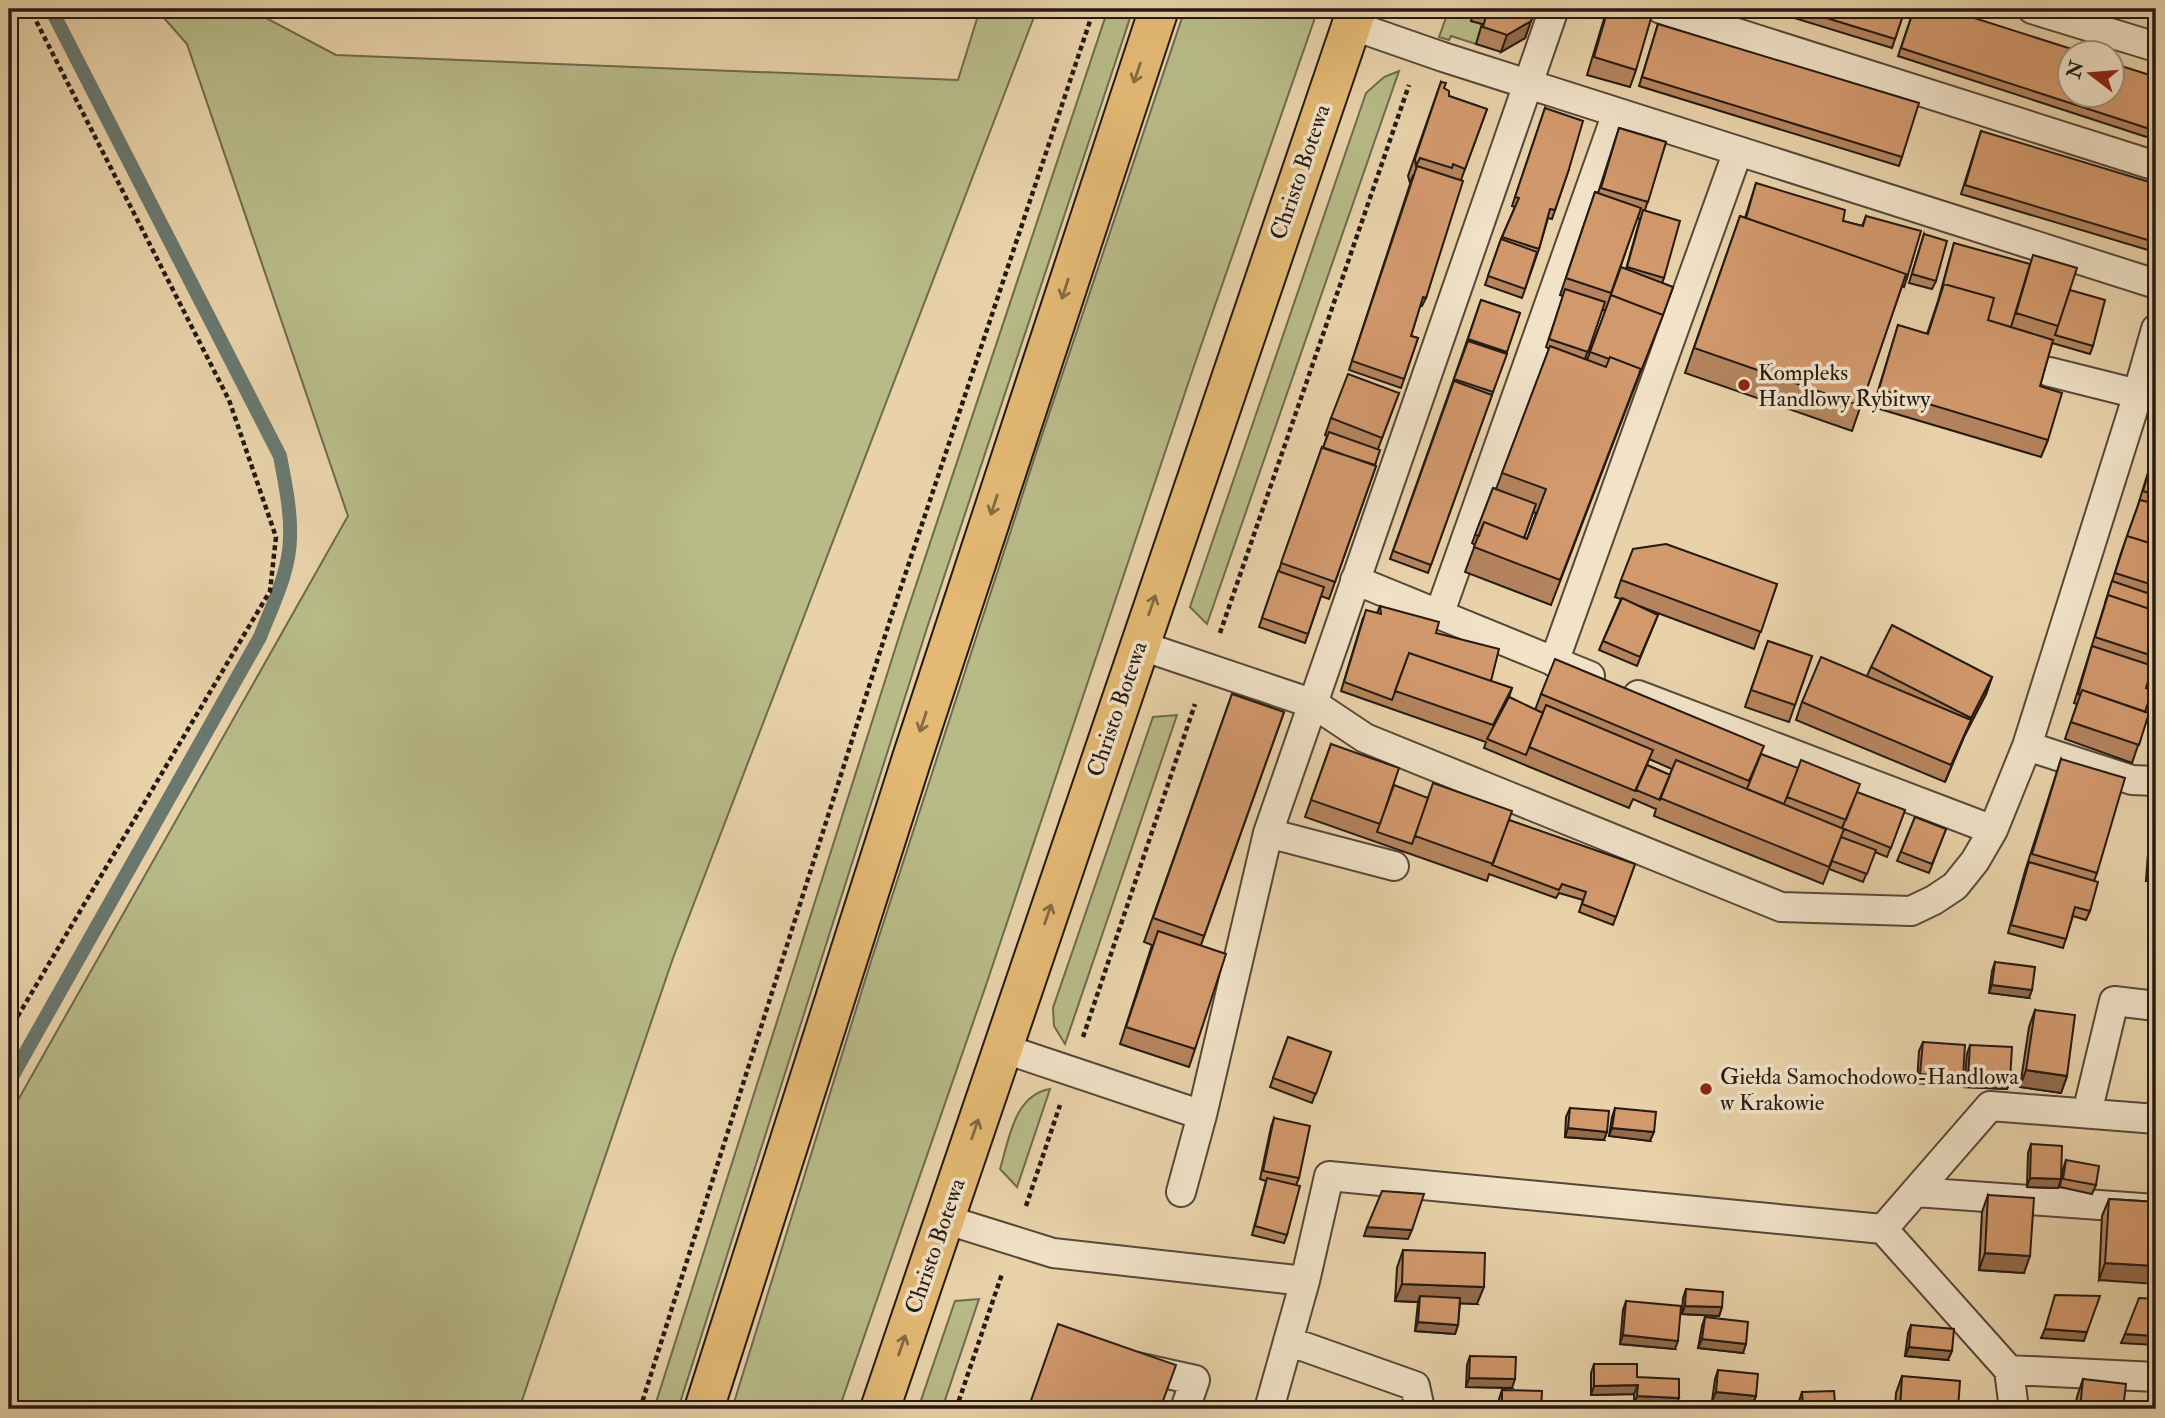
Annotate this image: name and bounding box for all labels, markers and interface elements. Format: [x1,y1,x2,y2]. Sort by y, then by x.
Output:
north arrow [2056,38,2126,108]
text: N [2061,57,2090,82]
one-way arrow [1130,62,1142,84]
street label: Christo Botewa [1263,100,1337,244]
one-way arrow [1058,278,1070,300]
place label: Kompleks Handlowy Rybitwy [1758,358,1931,413]
marker: Kompleks Handlowy Rybitwy [1736,377,1752,393]
one-way arrow [987,494,999,516]
one-way arrow [1147,595,1159,617]
street label: Christo Botewa [1080,637,1154,781]
one-way arrow [916,710,929,732]
one-way arrow [1043,903,1055,925]
place label: Giełda Samochodowo-Handlowa w Krakowie [1720,1062,2019,1117]
marker: Giełda Samochodowo-Handlowa w Krakowie [1698,1081,1714,1097]
one-way arrow [969,1118,982,1140]
street label: Christo Botewa [898,1174,972,1318]
one-way arrow [897,1334,909,1356]

